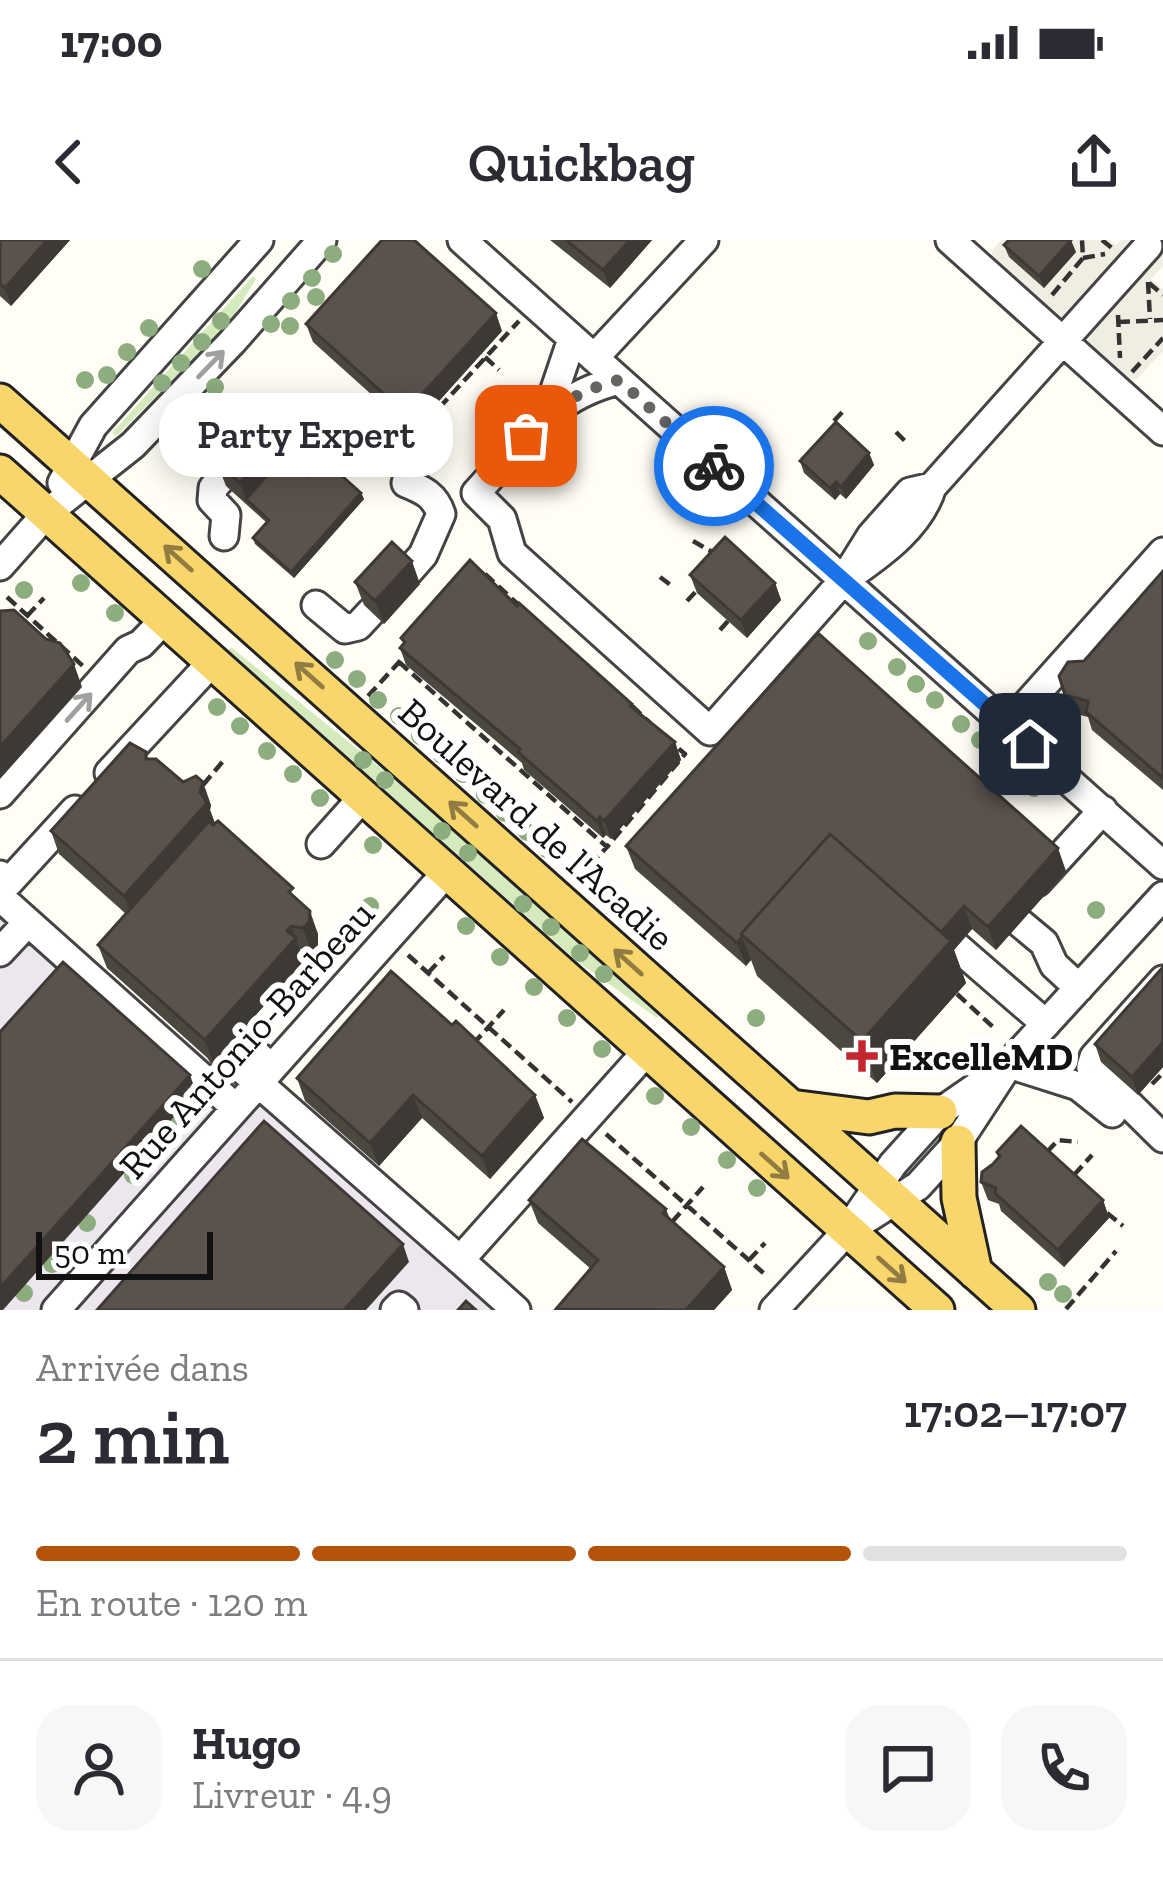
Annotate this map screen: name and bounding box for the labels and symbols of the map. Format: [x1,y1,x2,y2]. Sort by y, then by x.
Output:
one-way arrow [197,350,225,379]
pin [475,385,577,487]
callout: Party Expert [160,394,454,478]
courier [654,406,774,526]
one-way arrow [164,545,194,572]
one-way arrow [294,662,324,689]
street label: Boulevard de l'Acadie [389,688,684,960]
one-way arrow [65,693,92,723]
pin [979,693,1081,795]
one-way arrow [448,801,478,828]
street label: Rue Antonio-Barbeau [109,890,384,1188]
one-way arrow [614,949,644,976]
place label: ExcelleMD [889,1033,1073,1080]
marker: ExcelleMD [846,1040,878,1072]
one-way arrow [759,1152,790,1179]
scale bar [36,1226,213,1279]
one-way arrow [876,1256,907,1283]

